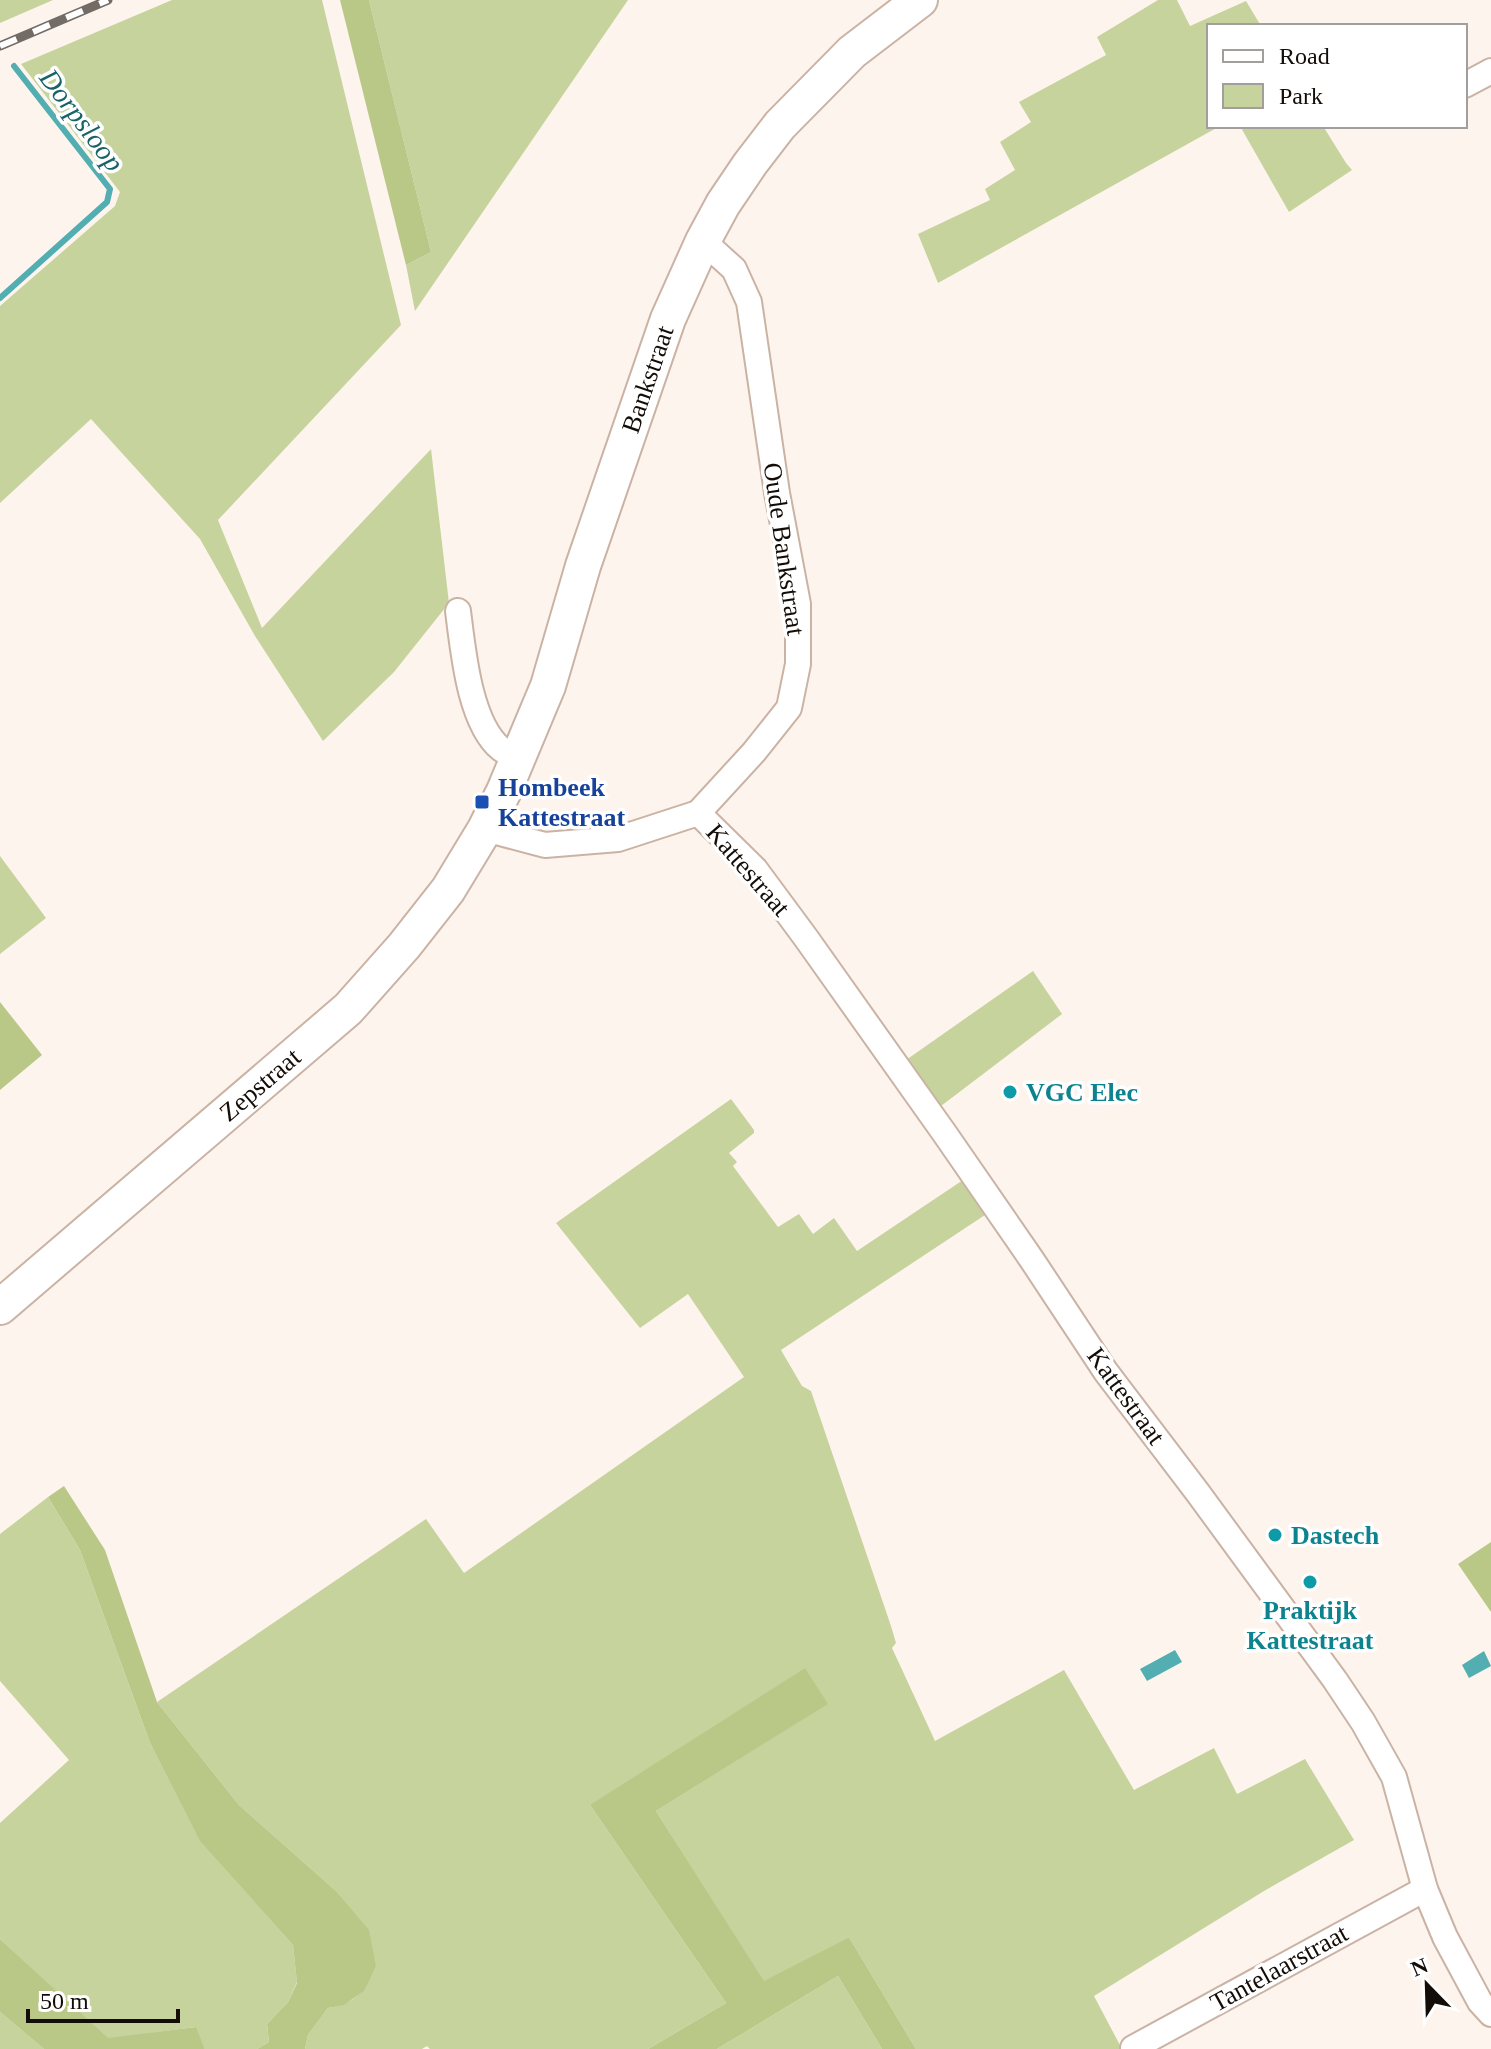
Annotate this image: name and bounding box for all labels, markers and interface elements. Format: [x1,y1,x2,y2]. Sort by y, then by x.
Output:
legend [1207,24,1467,128]
text: Road [1279,43,1330,69]
water label: Dorpsloop [33,62,130,177]
text: Park [1279,83,1323,109]
street label: Bankstraat [616,321,679,436]
street label: Oude Bankstraat [758,461,811,638]
place label: Hombeek Kattestraat [498,773,625,832]
marker: Hombeek Kattestraat [473,793,491,811]
street label: Kattestraat [700,818,796,923]
street label: Zepstraat [214,1042,307,1127]
place label: VGC Elec [1026,1078,1138,1107]
marker: VGC Elec [1001,1083,1019,1101]
street label: Kattestraat [1081,1342,1171,1451]
place label: Dastech [1291,1521,1380,1550]
marker: Dastech [1266,1526,1284,1544]
marker: Praktijk Kattestraat [1301,1573,1319,1591]
place label: Praktijk Kattestraat [1246,1596,1374,1655]
street label: Tantelaarstraat [1205,1918,1353,2018]
north arrow [1387,1945,1467,2025]
text: N [1407,1952,1432,1982]
scale bar [28,1973,178,2023]
text: 50 m [40,1988,89,2014]

